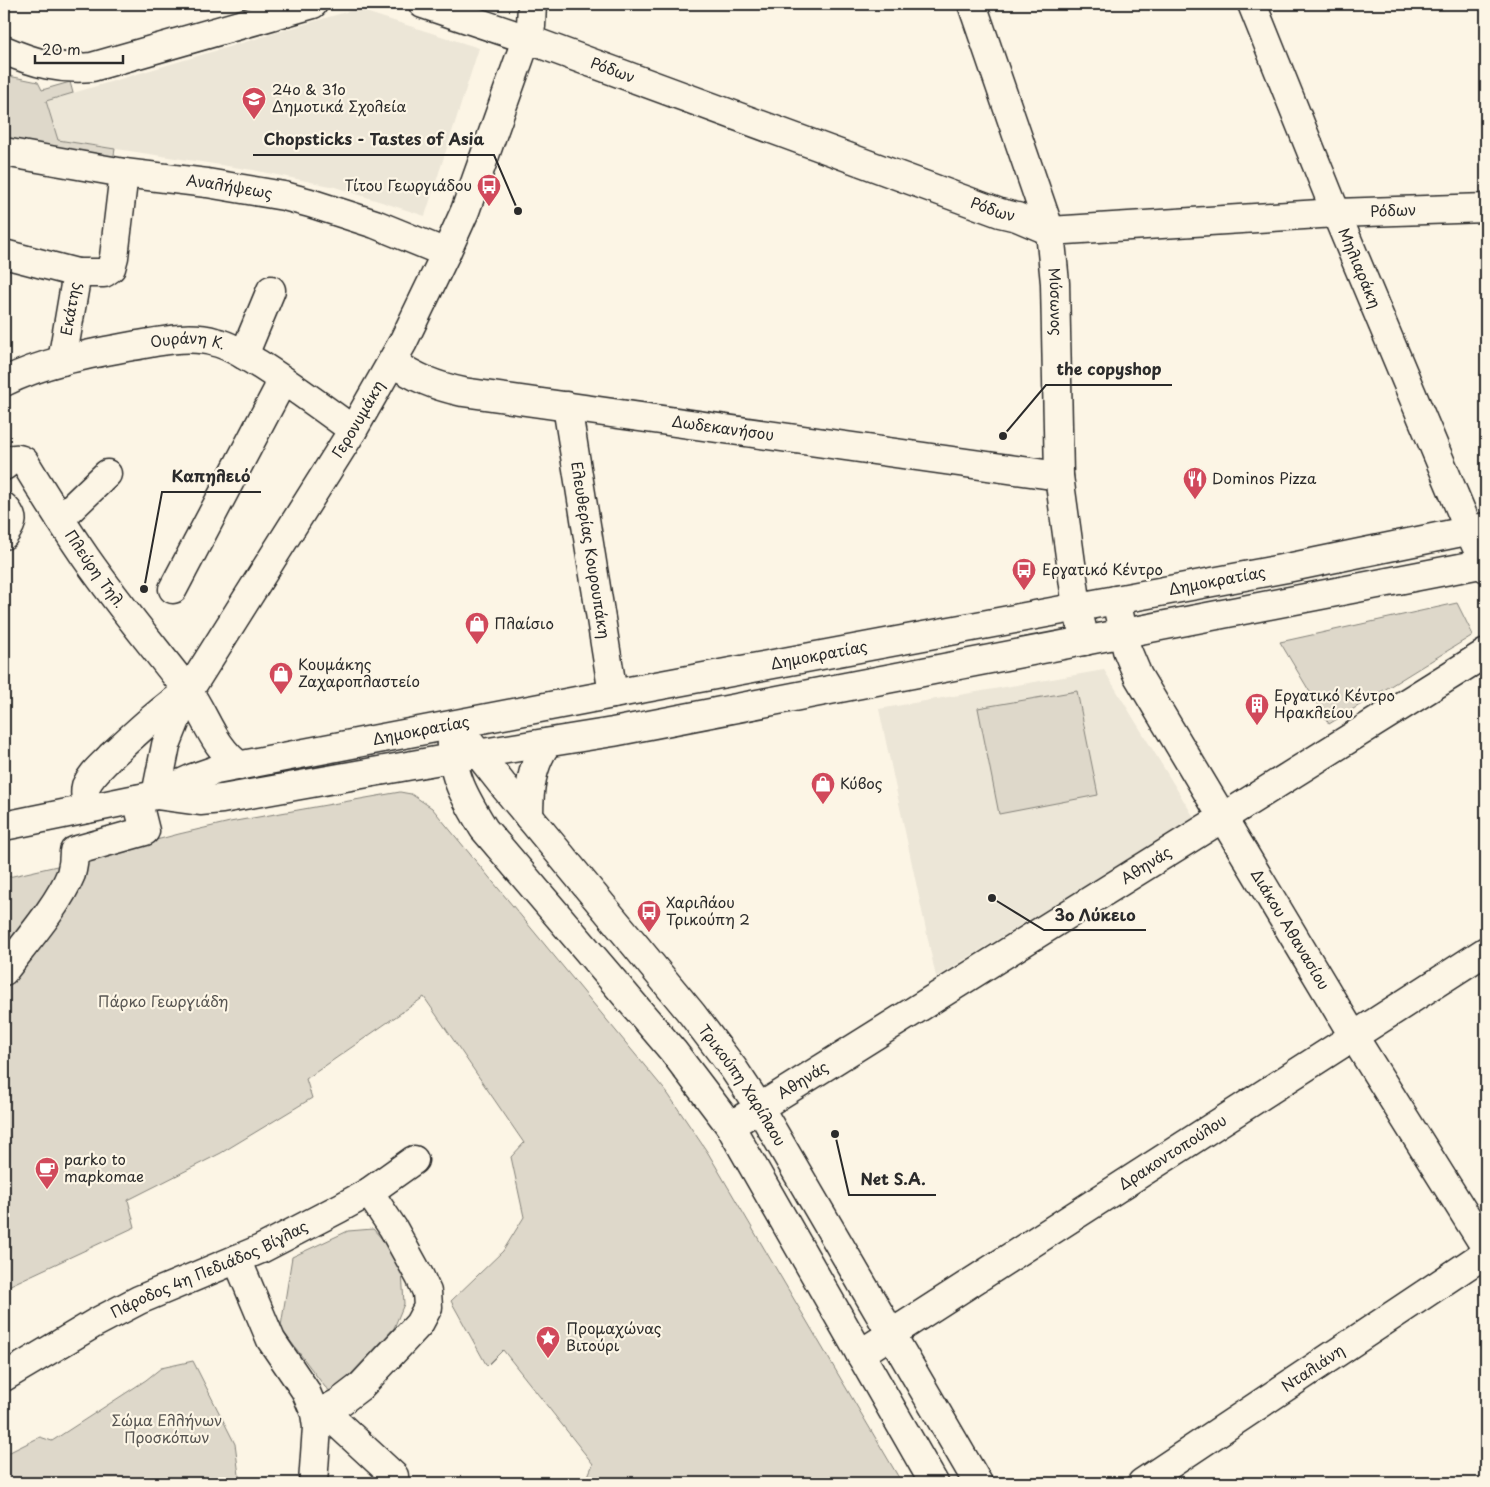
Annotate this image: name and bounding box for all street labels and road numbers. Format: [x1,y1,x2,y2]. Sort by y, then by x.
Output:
street label: Ρόδων [588,50,639,88]
street label: Αναλήψεως [185,168,275,204]
street label: Ρόδων [968,190,1018,226]
street label: Ρόδων [1370,197,1417,222]
street label: Μηλιαράκη [1333,224,1388,311]
street label: Μύσωνος [1044,267,1069,336]
street label: Εκάτης [53,280,86,337]
street label: Ουράνη Κ. [148,325,230,355]
street label: Γερονυμάκη [325,375,389,462]
street label: Δωδεκανήσου [670,409,776,446]
street label: Ελευθερίας Κουρουπάκη [566,460,617,640]
street label: Πλεύρη Τηλ. [60,525,132,612]
street label: Δημοκρατίας [1166,559,1267,600]
street label: Δημοκρατίας [768,634,869,674]
street label: Δημοκρατίας [370,709,471,750]
street label: Αθηνάς [1116,840,1175,889]
street label: Διάκου Αθανασίου [1246,864,1336,994]
street label: Τρικούπη Χαρίλαου [694,1019,792,1150]
street label: Αθηνάς [772,1054,832,1104]
street label: Δρακοντοπούλου [1113,1108,1231,1195]
street label: Πάροδος 4η Πεδιάδος Βίγλας [106,1214,312,1323]
street label: Νταλιάνη [1276,1338,1349,1397]

